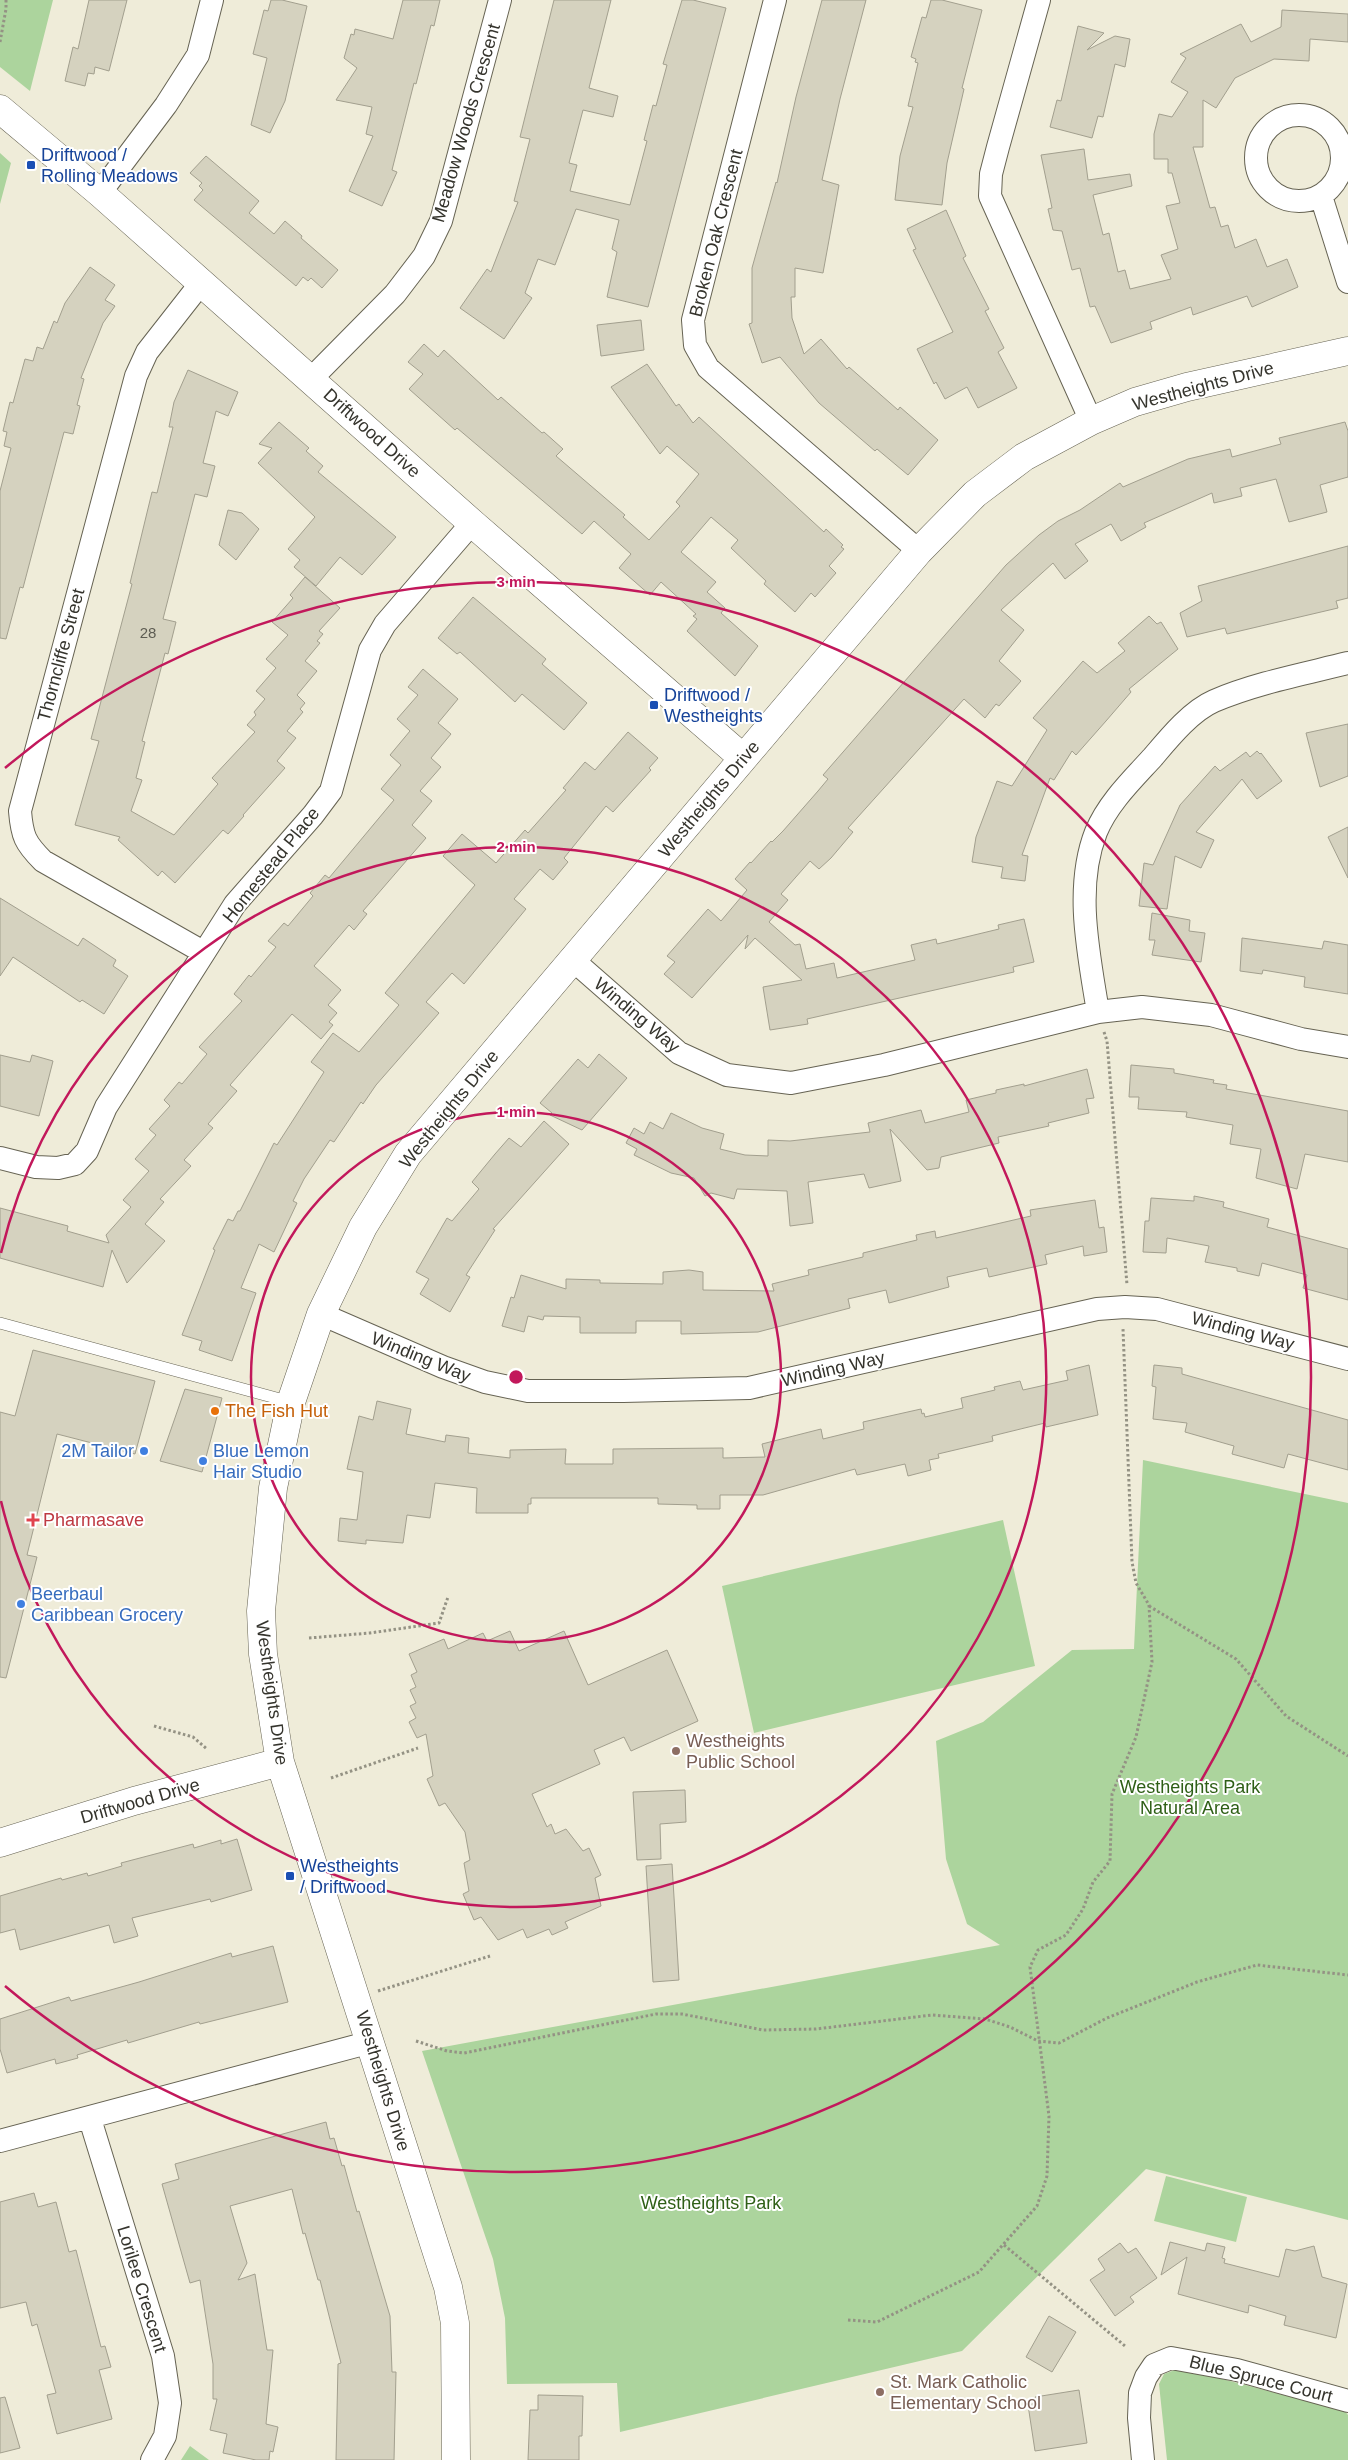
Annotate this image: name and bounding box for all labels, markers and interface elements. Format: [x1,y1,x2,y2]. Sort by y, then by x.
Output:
street label: Meadow Woods Crescent [428,21,504,225]
place label: Driftwood / Rolling Meadows [41,145,178,186]
street label: Broken Oak Crescent [685,147,747,319]
marker: Driftwood / Rolling Meadows [25,159,37,171]
street label: Westheights Drive [1130,357,1276,415]
street label: Driftwood Drive [320,384,424,482]
text: 3 min [496,573,536,590]
street label: Thorncliffe Street [34,586,88,724]
house number: 28 [140,624,156,641]
place label: Driftwood / Westheights [664,685,763,726]
marker: Driftwood / Westheights [648,699,660,711]
street label: Westheights Drive [655,737,763,861]
street label: Homestead Place [219,803,323,927]
text: 2 min [496,838,536,855]
street label: Winding Way [590,973,684,1057]
street label: Westheights Drive [395,1046,503,1172]
text: 1 min [496,1103,536,1120]
street label: Winding Way [1190,1308,1296,1354]
street label: Winding Way [368,1328,474,1386]
street label: Winding Way [779,1347,887,1391]
centre of rings [507,1368,525,1386]
place label: The Fish Hut [225,1401,328,1421]
marker: The Fish Hut [209,1405,221,1417]
place label: 2M Tailor [61,1441,134,1461]
place label: Blue Lemon Hair Studio [213,1441,309,1482]
marker: 2M Tailor [138,1445,150,1457]
marker: Blue Lemon Hair Studio [197,1455,209,1467]
place label: Pharmasave [43,1510,144,1530]
marker: Pharmasave [27,1514,39,1526]
place label: Beerbaul Caribbean Grocery [31,1584,183,1625]
marker: Beerbaul Caribbean Grocery [15,1598,27,1610]
street label: Westheights Drive [252,1619,292,1767]
place label: Westheights Public School [686,1731,795,1772]
marker: Westheights Public School [670,1745,682,1757]
street label: Driftwood Drive [78,1774,202,1828]
park label: Westheights Park Natural Area [1120,1777,1261,1818]
place label: Westheights / Driftwood [300,1856,399,1897]
marker: Westheights / Driftwood [284,1870,296,1882]
street label: Westheights Drive [352,2008,414,2154]
park label: Westheights Park [641,2193,782,2213]
street label: Lorilee Crescent [113,2223,171,2355]
street label: Blue Spruce Court [1187,2352,1335,2406]
place label: St. Mark Catholic Elementary School [890,2372,1041,2413]
marker: St. Mark Catholic Elementary School [874,2386,886,2398]

